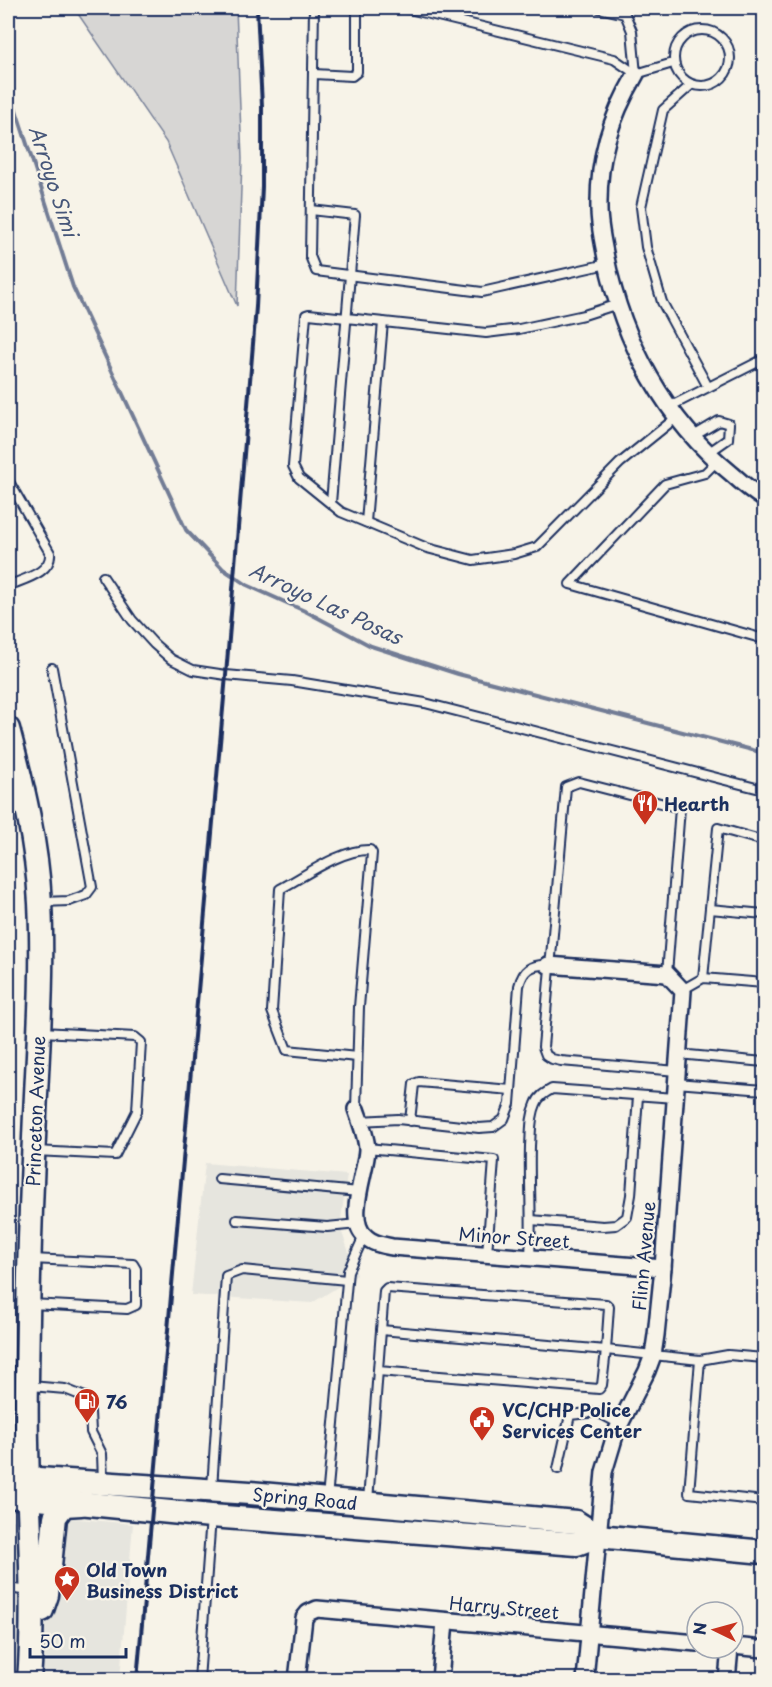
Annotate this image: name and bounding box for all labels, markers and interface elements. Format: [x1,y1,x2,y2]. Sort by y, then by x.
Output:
water label: Arroyo Simi [22,122,87,244]
water label: Arroyo Las Posas [245,554,409,652]
restaurant icon: Hearth [630,788,660,826]
place label: Hearth [664,790,730,817]
street label: Princeton Avenue [19,1035,51,1187]
street label: Flinn Avenue [625,1200,661,1312]
street label: Minor Street [458,1220,570,1254]
fuel station icon: 76 [72,1386,102,1424]
place label: 76 [106,1388,128,1415]
place label: VC/CHP Police Services Center [502,1396,642,1444]
public building icon: VC/CHP Police Services Center [467,1404,497,1442]
street label: Spring Road [251,1480,359,1516]
place label: Old Town Business District [86,1556,239,1604]
place icon: Old Town Business District [52,1564,82,1602]
street label: Harry Street [448,1589,560,1625]
north arrow [685,1600,745,1660]
scale bar [30,1621,126,1659]
text: N [687,1621,712,1636]
text: 50 m [39,1627,86,1654]

